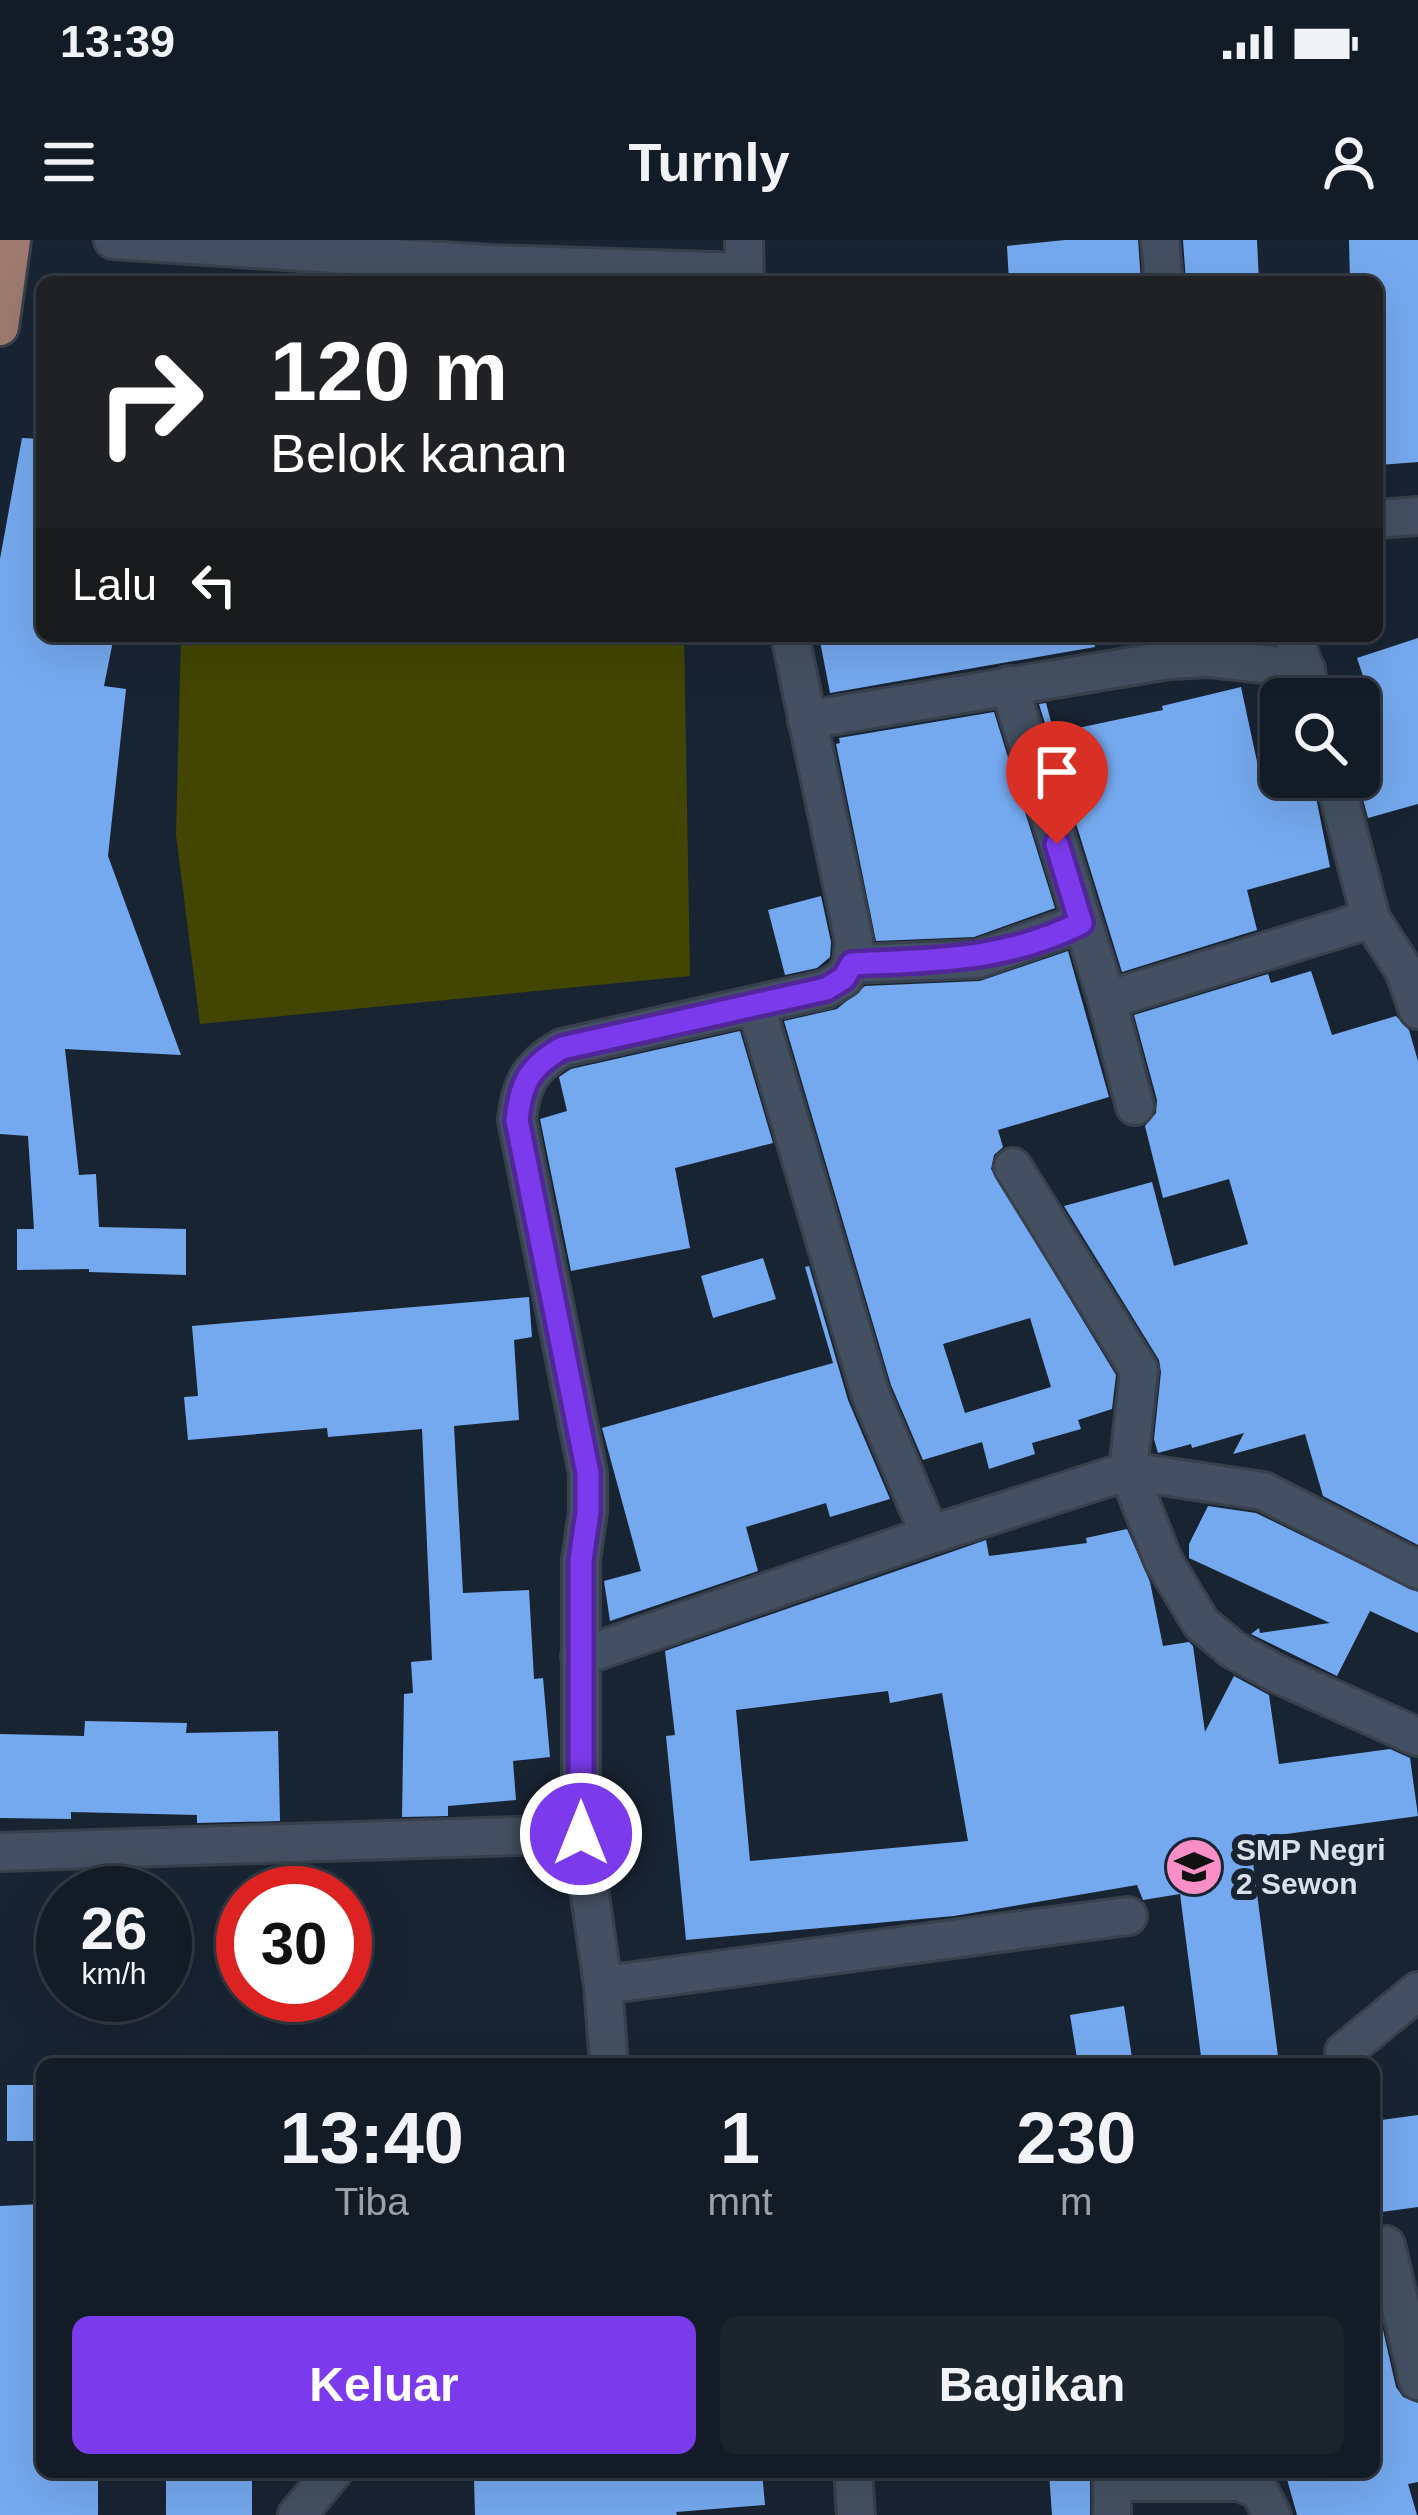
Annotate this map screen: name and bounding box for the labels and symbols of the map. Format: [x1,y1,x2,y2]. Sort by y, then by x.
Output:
pin [1006,721,1108,844]
position arrow [518,1771,644,1897]
place label: SMP Negri 2 Sewon [1236,1833,1386,1900]
school or university icon: SMP Negri 2 Sewon [1163,1836,1225,1898]
speed limit sign: 30 [216,1866,372,2022]

